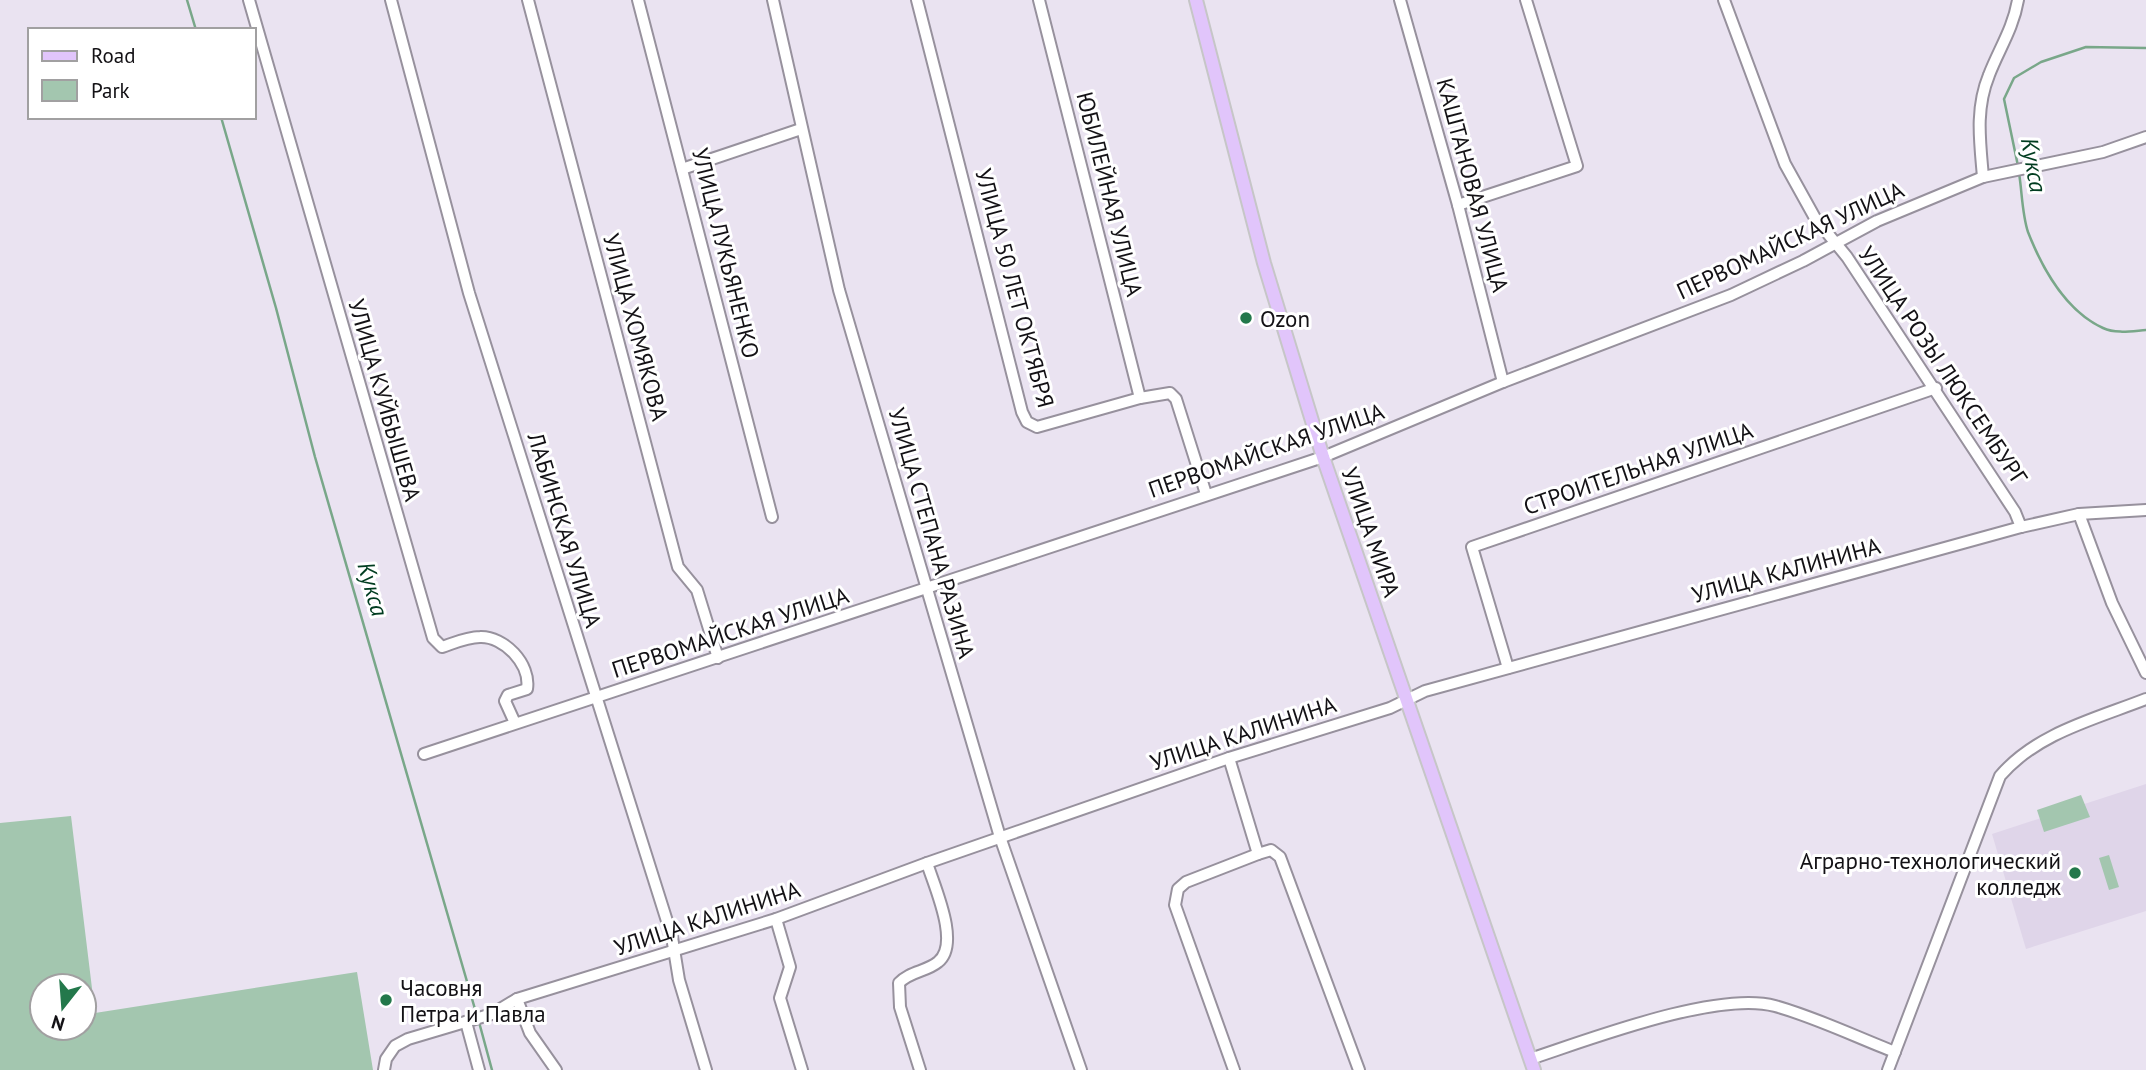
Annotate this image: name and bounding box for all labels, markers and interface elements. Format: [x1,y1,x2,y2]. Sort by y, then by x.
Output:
legend [28,28,256,119]
text: Road [91,42,135,69]
street label: КАШТАНОВАЯ УЛИЦА [1430,75,1516,296]
text: Park [91,77,130,104]
street label: ЮБИЛЕЙНАЯ УЛИЦА [1071,89,1150,300]
water label: Кукса [2014,135,2054,195]
street label: УЛИЦА ЛУКЬЯНЕНКО [686,145,766,361]
street label: УЛИЦА 50 ЛЕТ ОКТЯБРЯ [969,165,1061,411]
street label: ПЕРВОМАЙСКАЯ УЛИЦА [1672,174,1909,305]
street label: УЛИЦА ХОМЯКОВА [597,230,675,424]
street label: УЛИЦА РОЗЫ ЛЮКСЕМБУРГ [1852,240,2034,490]
street label: УЛИЦА КУЙБЫШЕВА [342,296,428,505]
place label: Ozon [1260,304,1310,333]
marker: Ozon [1238,310,1254,326]
street label: ПЕРВОМАЙСКАЯ УЛИЦА [1144,396,1388,504]
street label: УЛИЦА СТЕПАНА РАЗИНА [882,404,982,662]
street label: СТРОИТЕЛЬНАЯ УЛИЦА [1520,415,1757,521]
street label: ЛАБИНСКАЯ УЛИЦА [521,428,609,631]
street label: УЛИЦА МИРА [1335,463,1407,601]
street label: УЛИЦА КАЛИНИНА [1689,531,1884,609]
water label: Кукса [351,558,396,620]
street label: ПЕРВОМАЙСКАЯ УЛИЦА [608,580,853,684]
street label: УЛИЦА КАЛИНИНА [1146,689,1340,777]
place label: Аграрно-технологический колледж [1800,846,2062,901]
marker: Аграрно-технологический колледж [2067,865,2083,881]
street label: УЛИЦА КАЛИНИНА [610,874,804,962]
north arrow [28,972,98,1042]
place label: Часовня Петра и Павла [400,973,546,1028]
marker: Часовня Петра и Павла [378,992,394,1008]
text: N [49,1010,68,1037]

